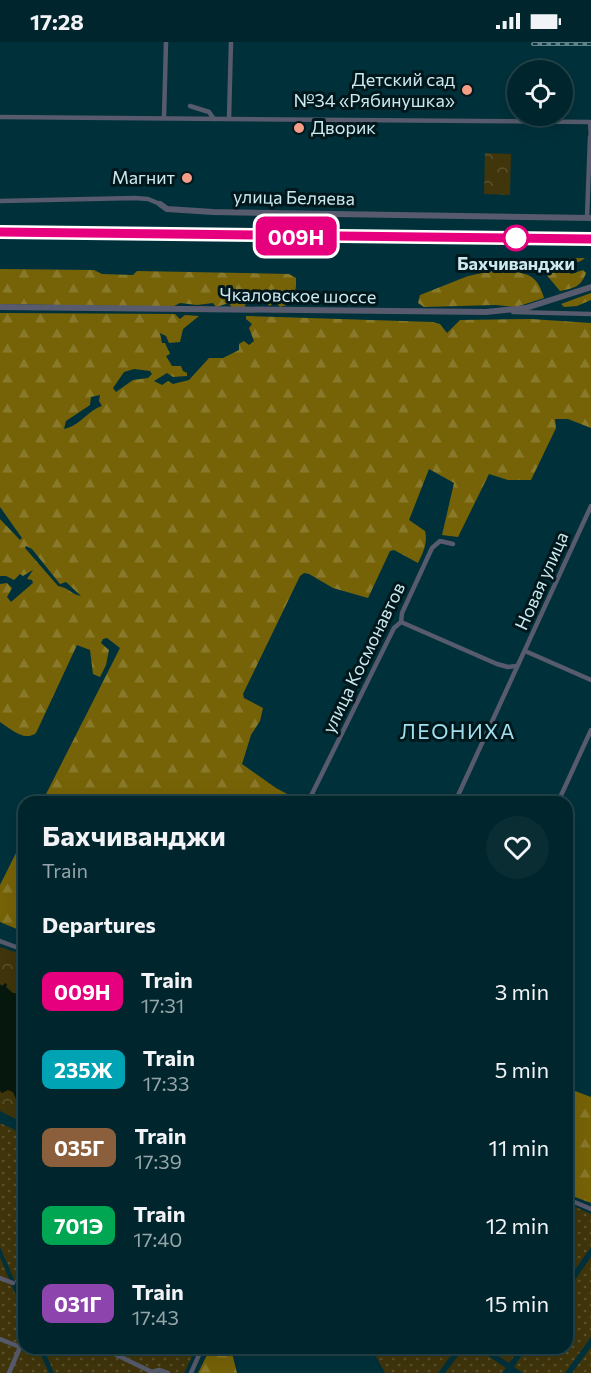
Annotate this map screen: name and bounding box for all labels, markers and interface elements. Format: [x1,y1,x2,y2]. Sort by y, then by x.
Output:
text: 17:28 [30,8,84,35]
map controls [507,60,573,126]
button: locate [507,60,573,126]
place label: Детский сад №34 «Рябинушка» [293,68,455,111]
marker: Детский сад №34 «Рябинушка» [460,83,474,97]
place label: Дворик [311,116,376,138]
marker: Дворик [292,121,306,135]
place label: Магнит [112,166,176,188]
marker: Магнит [180,171,194,185]
street label: улица Беляева [233,185,355,209]
line badge: 009Н [254,216,338,256]
text: 009Н [268,224,324,249]
marker: Бахчиванджи [503,225,529,251]
place label: Бахчиванджи [457,252,575,274]
street label: Чкаловское шоссе [220,283,377,307]
street label: Новая улица [510,528,573,633]
street label: улица Космонавтов [317,579,409,737]
district label: ЛЕОНИХА [400,718,516,743]
button: heart [486,816,549,879]
text: Бахчиванджи [42,818,226,852]
text: Train [42,858,88,882]
text: Departures [42,911,156,938]
text: Train [141,966,193,993]
text: 3 min [495,978,549,1005]
text: 009Н [54,979,111,1004]
text: 17:31 [141,993,184,1017]
text: Train [143,1044,195,1071]
text: 5 min [495,1056,549,1083]
text: 235Ж [54,1057,113,1082]
text: 17:33 [143,1071,189,1095]
text: Train [134,1122,187,1149]
text: 11 min [489,1134,549,1161]
text: 035Г [54,1135,104,1160]
text: 17:39 [134,1149,182,1173]
text: Train [133,1200,185,1227]
text: 12 min [486,1212,549,1239]
text: 701Э [54,1213,103,1238]
text: 17:40 [133,1227,182,1251]
text: Train [132,1278,184,1305]
text: 15 min [485,1290,549,1317]
text: 031Г [54,1291,102,1316]
text: 17:43 [132,1305,179,1329]

